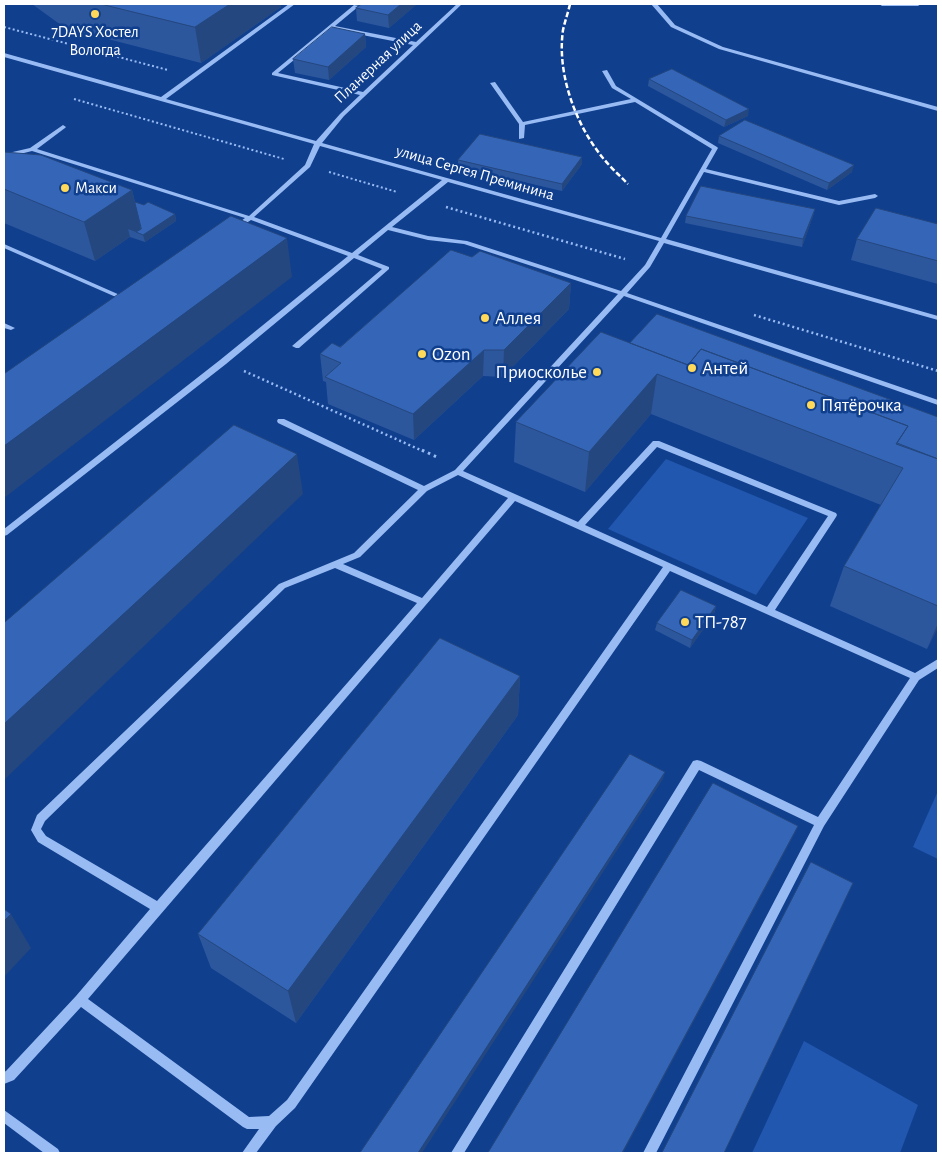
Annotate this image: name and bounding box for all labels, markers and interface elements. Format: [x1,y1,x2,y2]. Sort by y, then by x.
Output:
marker: 7DAYS Хостел Вологда [89,8,101,20]
street label: Планерная улица [330,16,426,108]
place label: 7DAYS Хостел Вологда [51,22,139,60]
street label: улица Сергея Преминина [394,141,556,205]
place label: Макси [75,178,117,198]
marker: Макси [59,182,71,194]
place label: Аллея [495,307,541,329]
marker: Аллея [479,312,491,324]
place label: Ozon [432,343,471,365]
marker: Ozon [416,348,428,360]
place label: Антей [702,357,748,379]
place label: Приосколье [495,361,587,383]
marker: Антей [686,362,698,374]
marker: Приосколье [591,366,603,378]
place label: Пятёрочка [821,394,902,416]
marker: Пятёрочка [805,399,817,411]
place label: ТП-787 [695,611,747,633]
marker: ТП-787 [679,616,691,628]

